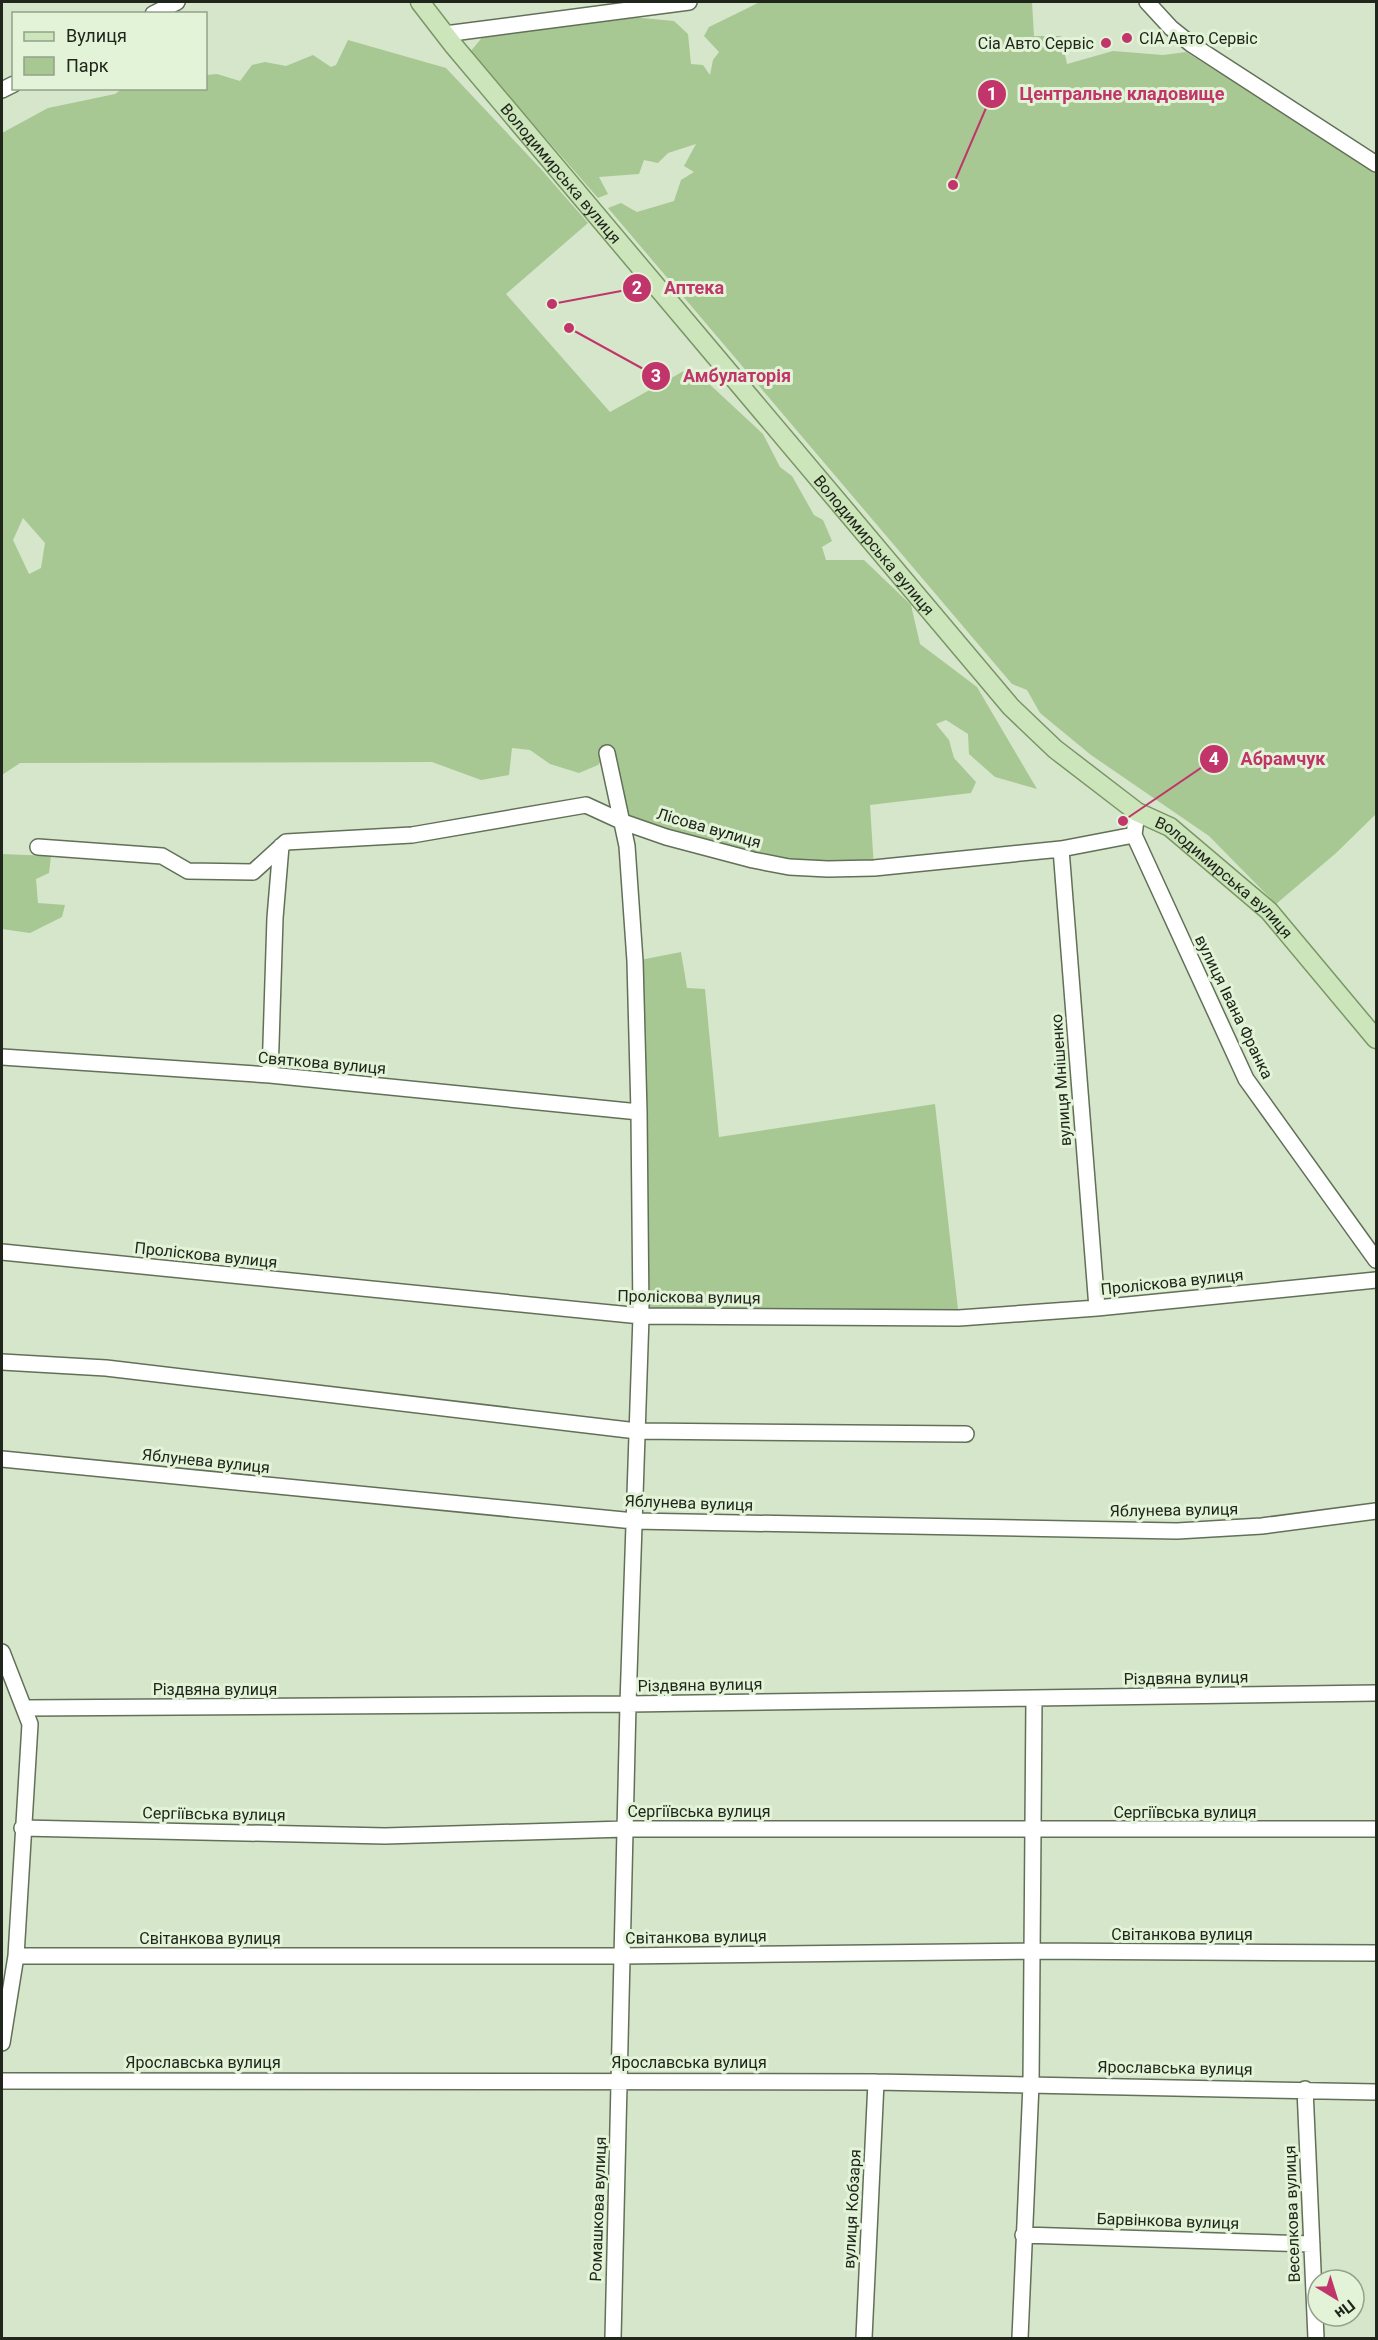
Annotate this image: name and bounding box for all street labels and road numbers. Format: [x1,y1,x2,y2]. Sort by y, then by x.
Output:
street label: Володимирська вулиця [497,99,626,247]
street label: Володимирська вулиця [810,471,939,619]
street label: Лісова вулиця [655,804,763,852]
street label: Володимирська вулиця [1152,812,1297,942]
street label: вулиця Івана Франка [1191,932,1277,1082]
street label: вулиця Мнішенко [1047,1013,1075,1147]
street label: Святкова вулиця [257,1048,387,1078]
street label: Проліскова вулиця [134,1238,278,1272]
street label: Проліскова вулиця [1100,1265,1244,1299]
street label: Проліскова вулиця [617,1286,761,1308]
street label: Яблунева вулиця [141,1445,271,1477]
street label: Яблунева вулиця [624,1491,754,1515]
street label: Яблунева вулиця [1110,1499,1238,1521]
street label: Різдвяна вулиця [1123,1667,1249,1689]
street label: Різдвяна вулиця [637,1674,763,1696]
street label: Різдвяна вулиця [153,1680,277,1699]
street label: Сергіївська вулиця [627,1802,771,1821]
street label: Сергіївська вулиця [142,1803,286,1825]
street label: Сергіївська вулиця [1113,1803,1257,1822]
street label: Світанкова вулиця [1111,1925,1253,1944]
street label: Світанкова вулиця [625,1926,767,1948]
street label: Світанкова вулиця [139,1929,281,1948]
street label: Ярославська вулиця [125,2053,281,2072]
street label: Ярославська вулиця [611,2053,767,2072]
street label: Ярославська вулиця [1097,2057,1253,2079]
street label: Ромашкова вулиця [586,2136,610,2282]
street label: Веселкова вулиця [1280,2145,1304,2283]
street label: вулиця Кобзаря [839,2149,865,2269]
street label: Барвінкова вулиця [1096,2209,1240,2233]

